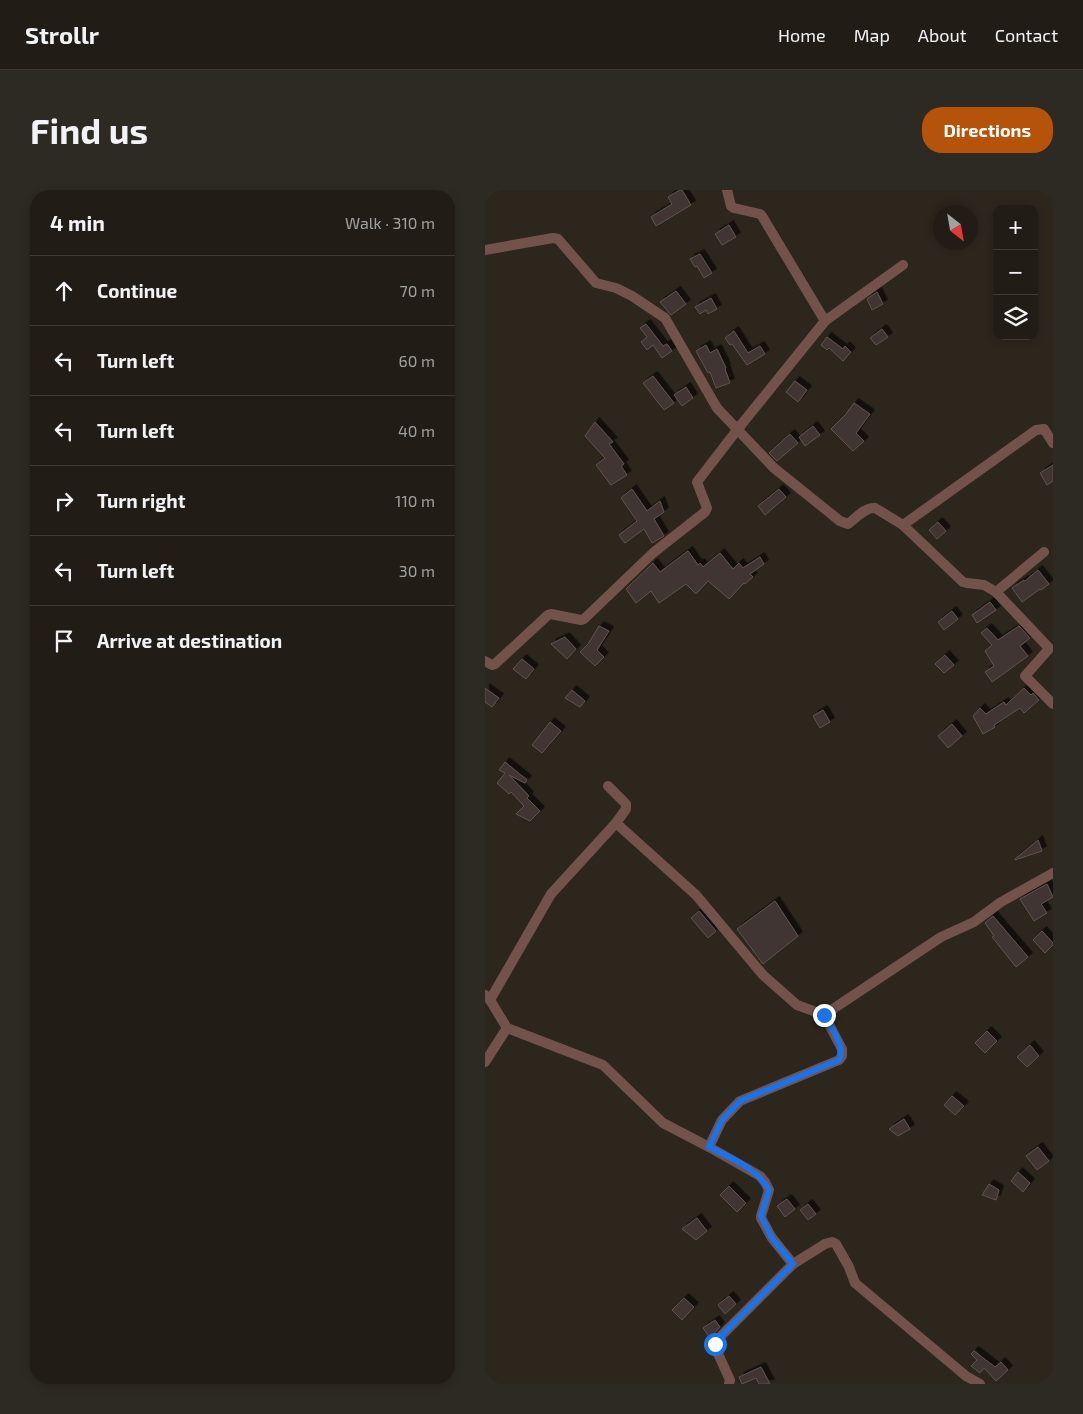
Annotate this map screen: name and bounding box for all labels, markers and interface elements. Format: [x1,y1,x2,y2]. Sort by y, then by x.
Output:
text: Strollr [25,20,99,49]
text: Home [778,24,826,46]
text: Map [854,24,890,46]
text: About [918,24,967,46]
text: Contact [995,24,1058,46]
button: Directions [922,107,1053,153]
text: Find us [30,109,148,151]
north arrow [933,205,978,250]
map controls [993,205,1038,340]
button: + [993,205,1038,250]
text: 4 min [50,210,105,235]
text: Walk · 310 m [345,213,435,232]
button: − [993,250,1038,295]
icon: ahead [50,277,78,305]
text: Continue [97,279,177,302]
text: 70 m [400,281,435,300]
button: layers [993,295,1038,340]
icon: left [50,347,78,375]
text: Turn left [97,349,174,372]
text: 60 m [399,351,435,370]
icon: left [50,417,78,445]
text: Turn left [97,419,174,442]
text: 40 m [398,421,435,440]
icon: right [50,487,78,515]
text: Turn right [97,489,185,512]
text: 110 m [395,491,435,510]
icon: left [50,557,78,585]
text: Turn left [97,559,174,582]
text: 30 m [399,561,435,580]
icon: arrive [50,627,78,655]
text: Arrive at destination [97,629,282,652]
route end [813,1004,836,1027]
route start [704,1333,727,1356]

